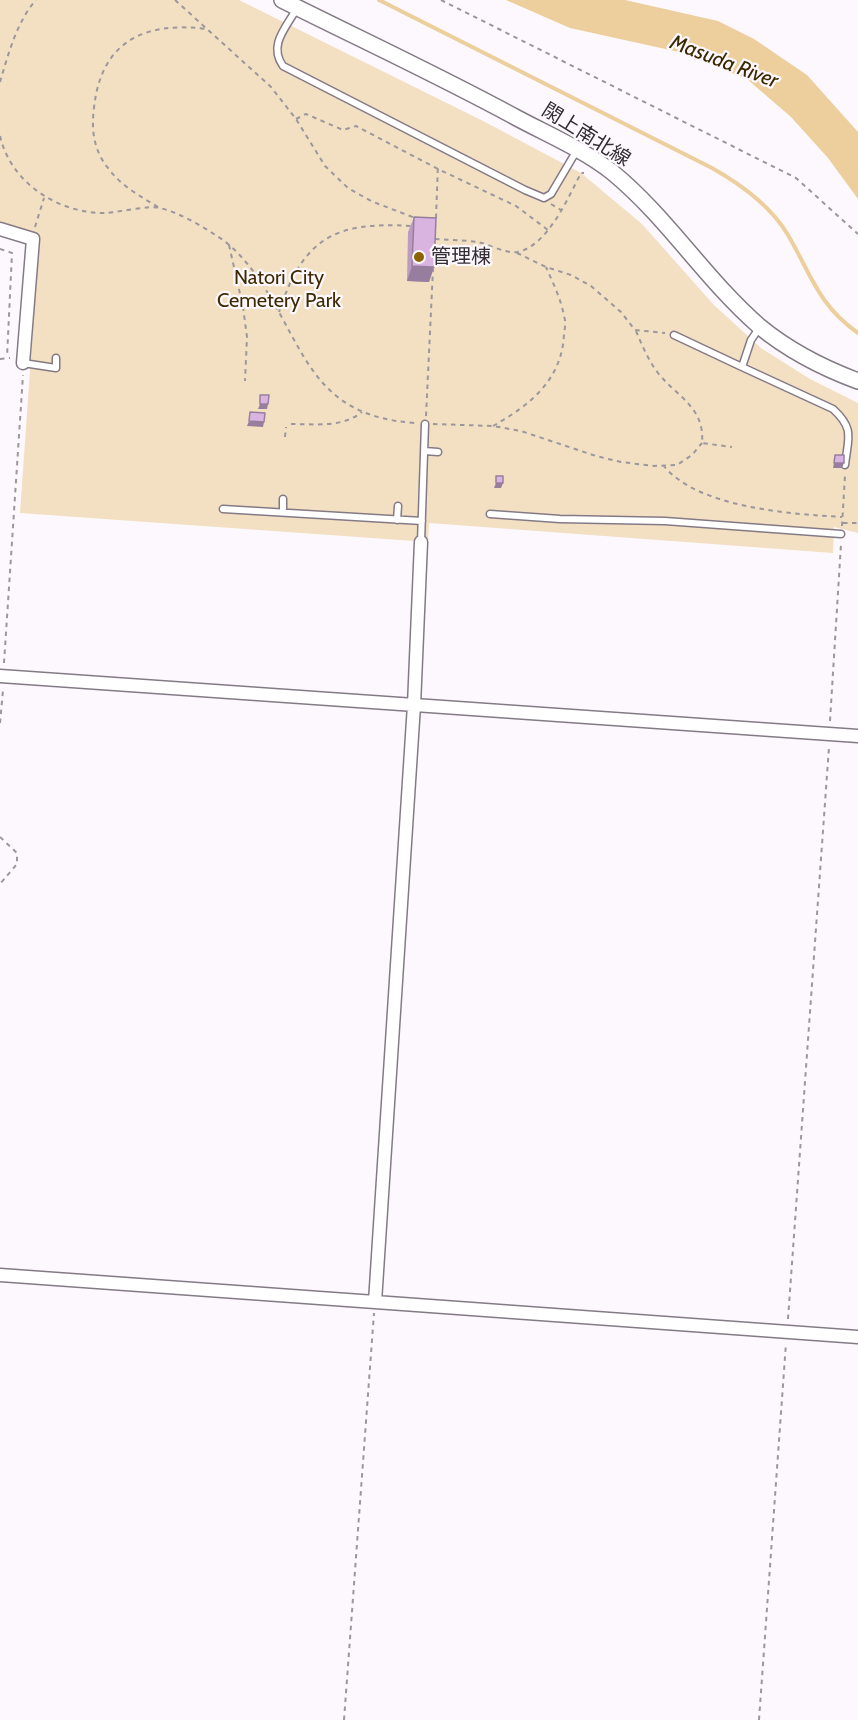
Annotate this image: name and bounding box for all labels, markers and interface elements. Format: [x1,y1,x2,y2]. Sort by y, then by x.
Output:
water label: Masuda River [667,30,781,94]
street label: 閖上南北線 [537,98,635,172]
place label: 管理棟 [431,245,491,269]
marker: 管理棟 [412,250,426,264]
park label: Natori City Cemetery Park [217,266,341,313]

